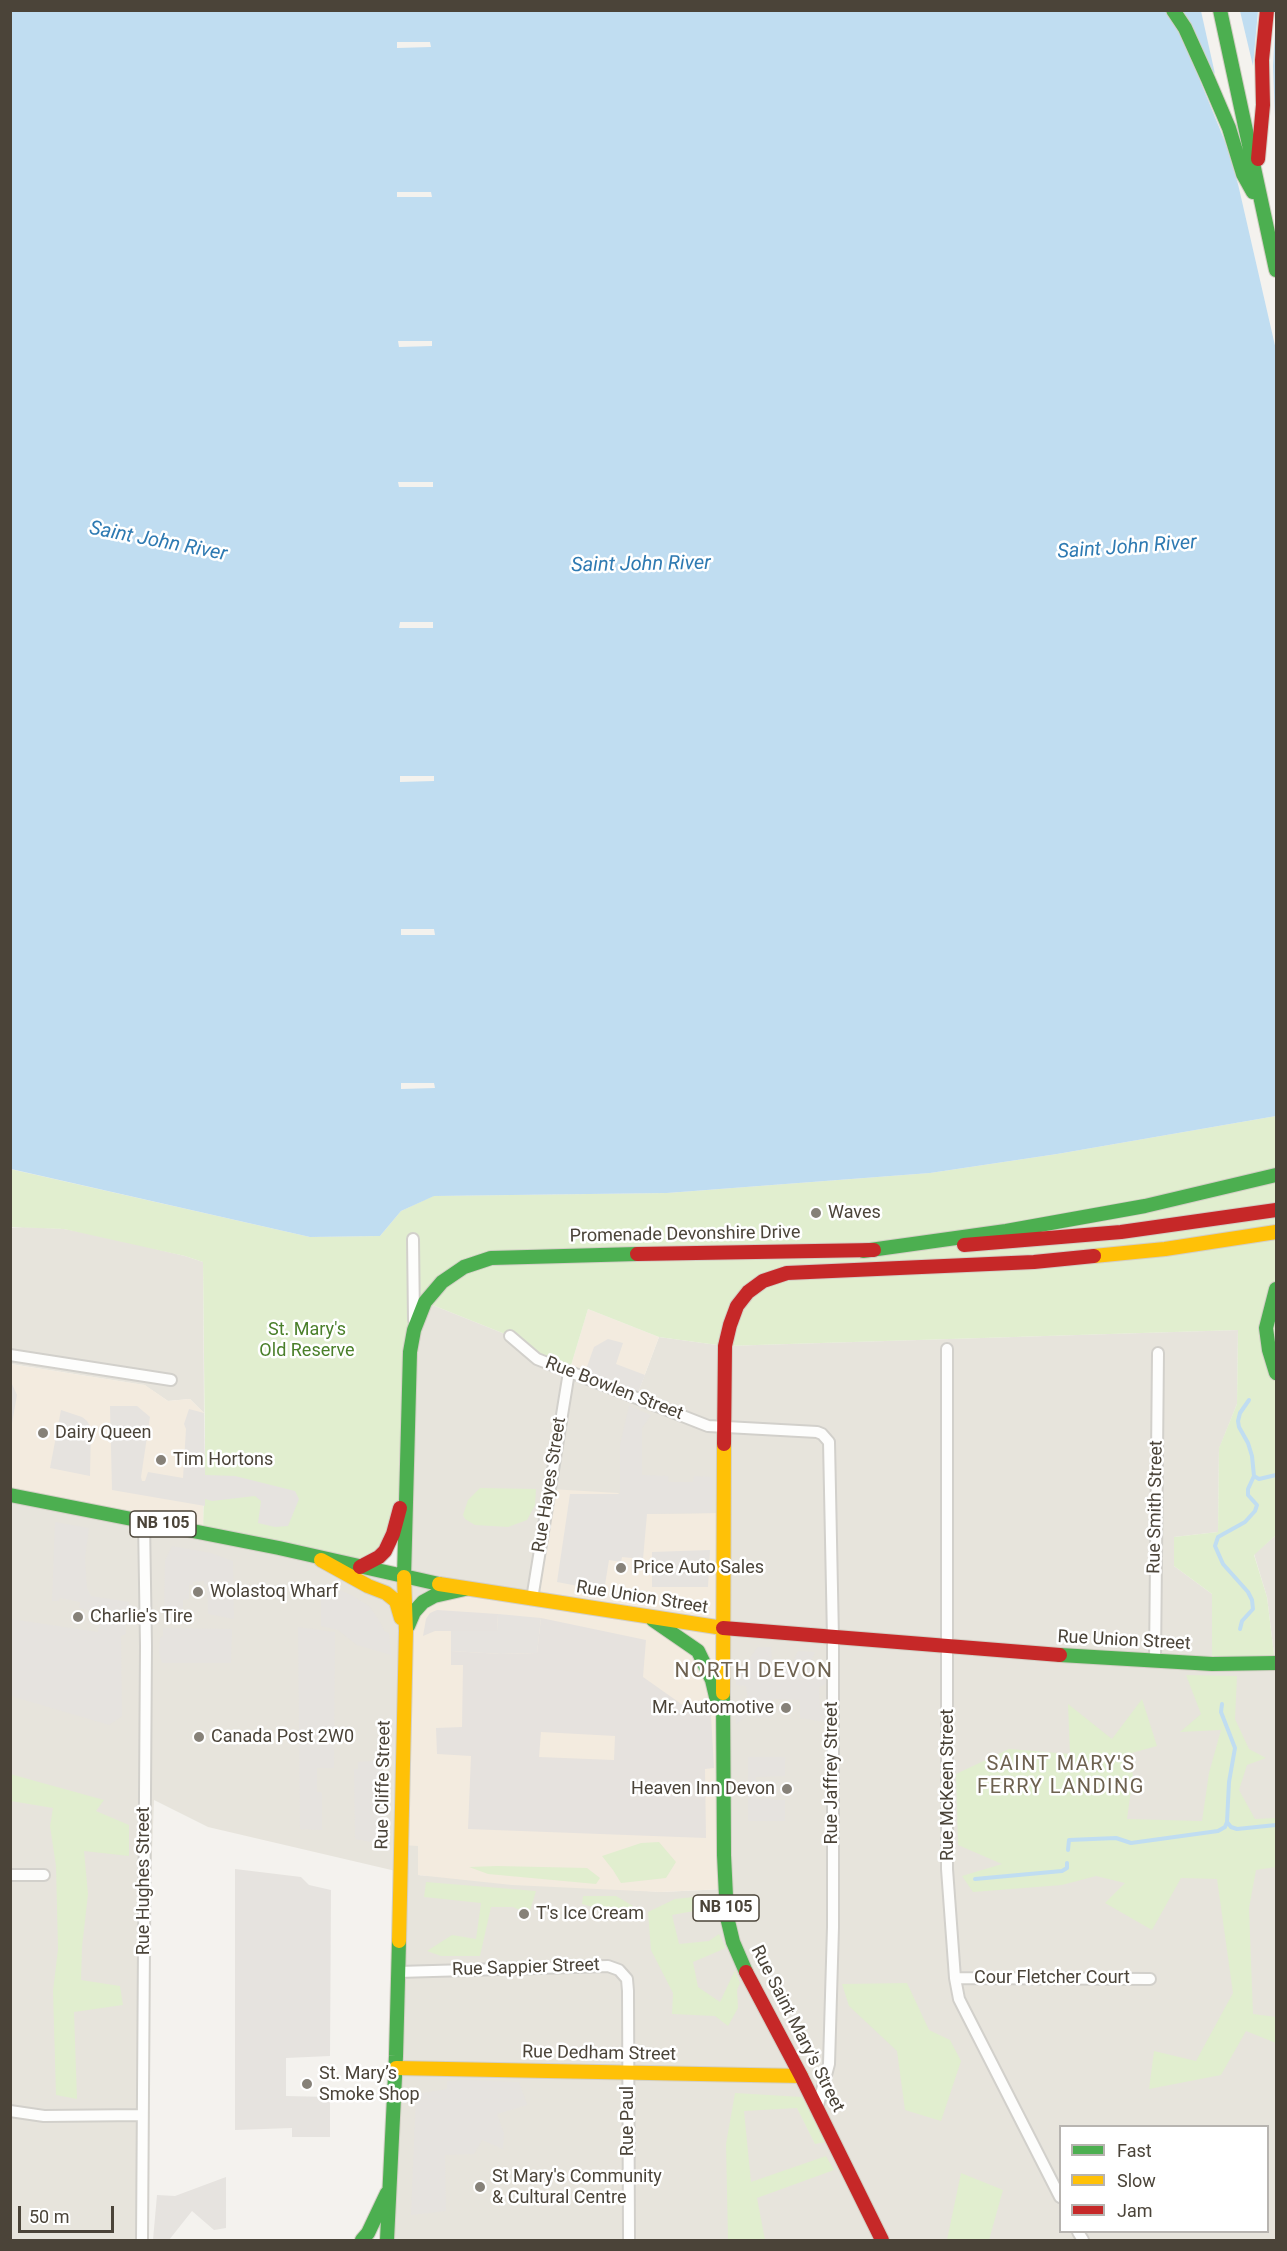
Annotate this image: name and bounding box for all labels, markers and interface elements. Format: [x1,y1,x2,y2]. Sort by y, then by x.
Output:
water label: Saint John River [87,517,229,567]
water label: Saint John River [1057,531,1197,565]
water label: Saint John River [571,552,711,578]
place label: Waves [828,1202,881,1224]
marker: Waves [809,1206,823,1220]
street label: Promenade Devonshire Drive [569,1222,801,1248]
park label: St. Mary's Old Reserve [259,1319,355,1362]
street label: Rue Bowlen Street [542,1353,686,1425]
street label: Rue Hayes Street [529,1416,571,1554]
place label: Dairy Queen [55,1422,152,1444]
marker: Dairy Queen [36,1426,50,1440]
street label: Rue Smith Street [1144,1440,1168,1574]
place label: Tim Hortons [173,1449,273,1471]
marker: Tim Hortons [154,1453,168,1467]
road number: NB 105 [130,1511,196,1537]
place label: Price Auto Sales [633,1557,764,1579]
marker: Price Auto Sales [614,1561,628,1575]
street label: Rue Union Street [575,1577,709,1619]
place label: Wolastoq Wharf [210,1581,338,1603]
marker: Wolastoq Wharf [191,1585,205,1599]
place label: Charlie's Tire [90,1606,192,1628]
marker: Charlie's Tire [71,1610,85,1624]
street label: Rue Union Street [1057,1627,1191,1655]
district label: NORTH DEVON [674,1659,834,1685]
place label: Mr. Automotive [652,1697,774,1719]
marker: Mr. Automotive [779,1701,793,1715]
street label: Rue Jaffrey Street [821,1701,843,1845]
street label: Rue McKeen Street [937,1709,959,1861]
street label: Rue Cliffe Street [372,1720,396,1850]
place label: Canada Post 2W0 [211,1726,354,1748]
marker: Canada Post 2W0 [192,1730,206,1744]
district label: SAINT MARY'S FERRY LANDING [977,1753,1145,1800]
place label: Heaven Inn Devon [631,1778,775,1800]
marker: Heaven Inn Devon [780,1782,794,1796]
street label: Rue Hughes Street [133,1807,155,1955]
road number: NB 105 [693,1895,759,1921]
place label: T's Ice Cream [536,1903,644,1925]
marker: T's Ice Cream [517,1907,531,1921]
street label: Rue Saint Mary's Street [746,1942,848,2116]
street label: Rue Sappier Street [452,1955,600,1981]
street label: Cour Fletcher Court [974,1967,1130,1989]
street label: Rue Dedham Street [522,2042,676,2066]
place label: St. Mary’s Smoke Shop [319,2063,420,2106]
marker: St. Mary’s Smoke Shop [300,2077,314,2091]
street label: Rue Paul [617,2086,639,2156]
legend [1059,2125,1269,2233]
text: Fast [1117,2140,1152,2161]
place label: St Mary's Community & Cultural Centre [492,2166,662,2208]
text: Slow [1117,2170,1156,2191]
marker: St Mary's Community & Cultural Centre [473,2180,487,2194]
scale bar [21,2194,117,2232]
text: Jam [1117,2200,1153,2221]
text: 50 m [29,2206,69,2227]

